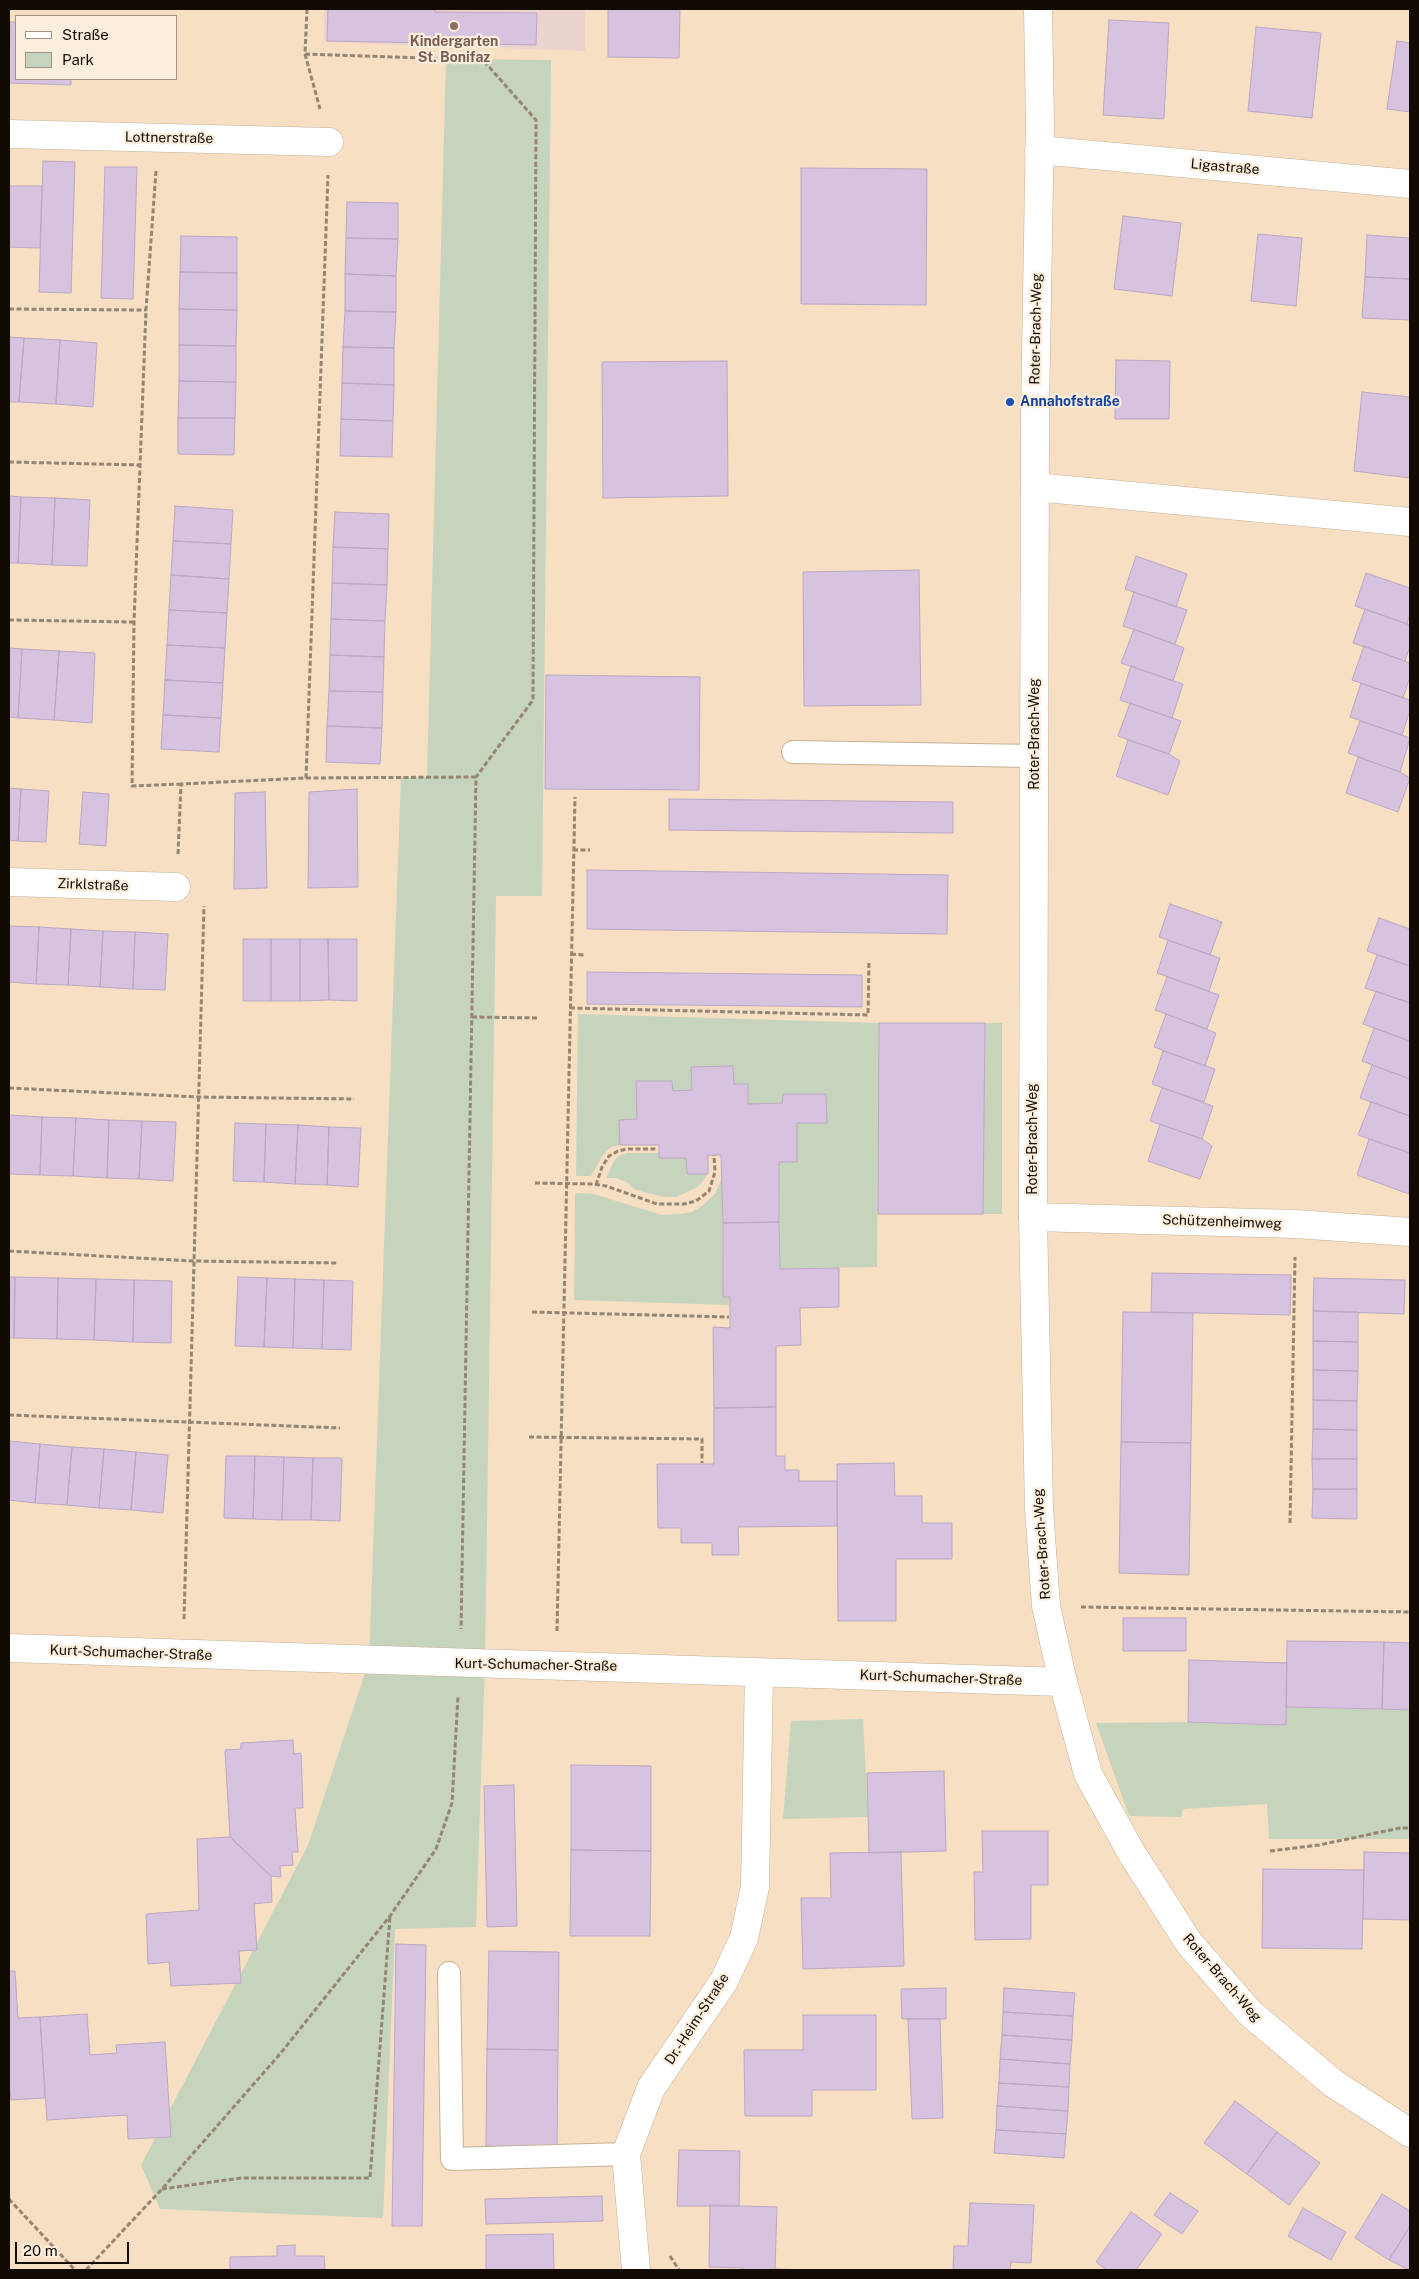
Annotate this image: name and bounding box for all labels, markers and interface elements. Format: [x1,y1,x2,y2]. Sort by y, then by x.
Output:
legend [15,15,178,80]
marker: Kindergarten St. Bonifaz [448,20,460,32]
text: Straße [62,26,109,43]
place label: Kindergarten St. Bonifaz [410,34,498,66]
text: Park [62,51,94,68]
street label: Lottnerstraße [125,129,213,147]
street label: Ligastraße [1190,156,1260,178]
street label: Roter-Brach-Weg [1027,273,1045,385]
place label: Annahofstraße [1020,394,1120,410]
marker: Annahofstraße [1004,396,1016,408]
street label: Roter-Brach-Weg [1027,678,1043,790]
street label: Zirklstraße [57,875,129,895]
street label: Roter-Brach-Weg [1025,1083,1041,1195]
street label: Schützenheimweg [1162,1212,1282,1232]
street label: Roter-Brach-Weg [1030,1488,1054,1600]
street label: Kurt-Schumacher-Straße [49,1642,213,1664]
street label: Kurt-Schumacher-Straße [455,1655,617,1675]
street label: Kurt-Schumacher-Straße [859,1667,1023,1689]
street label: Roter-Brach-Weg [1179,1930,1265,2026]
street label: Dr.-Heim-Straße [661,1970,733,2068]
scale bar [18,2232,131,2264]
text: 20 m [23,2242,58,2259]

